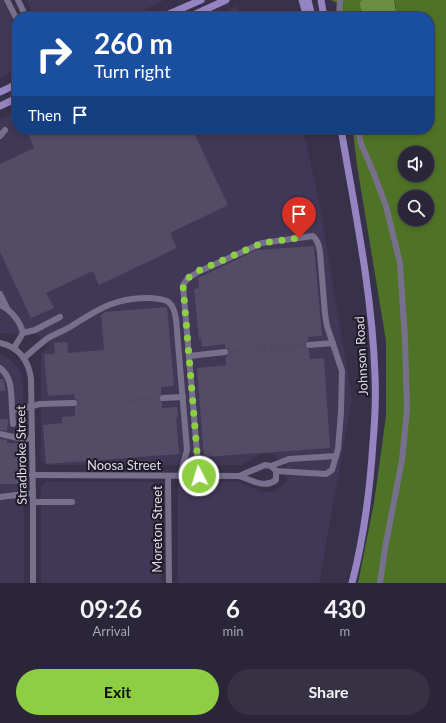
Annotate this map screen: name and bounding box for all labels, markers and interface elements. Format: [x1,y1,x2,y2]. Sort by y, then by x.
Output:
text: 260 m [94,26,173,60]
icon: right [28,28,80,80]
text: Turn right [94,60,171,82]
icon: arrive [69,104,91,126]
text: Then [28,106,61,124]
map controls [398,146,434,226]
button: sound [398,146,434,182]
button: search [398,190,434,226]
pin [282,197,316,238]
icon: arrive [288,203,310,225]
street label: Johnson Road [351,316,371,396]
street label: Stradbroke Street [12,405,30,505]
position arrow [178,455,220,497]
street label: Noosa Street [87,457,161,473]
street label: Moreton Street [149,485,165,573]
text: 09:26 [80,594,142,623]
text: 6 [226,594,240,623]
text: 430 [324,594,366,623]
text: Arrival [93,623,130,639]
text: min [223,623,244,639]
text: m [339,623,350,639]
button: Exit [16,669,219,715]
button: Share [227,669,430,715]

